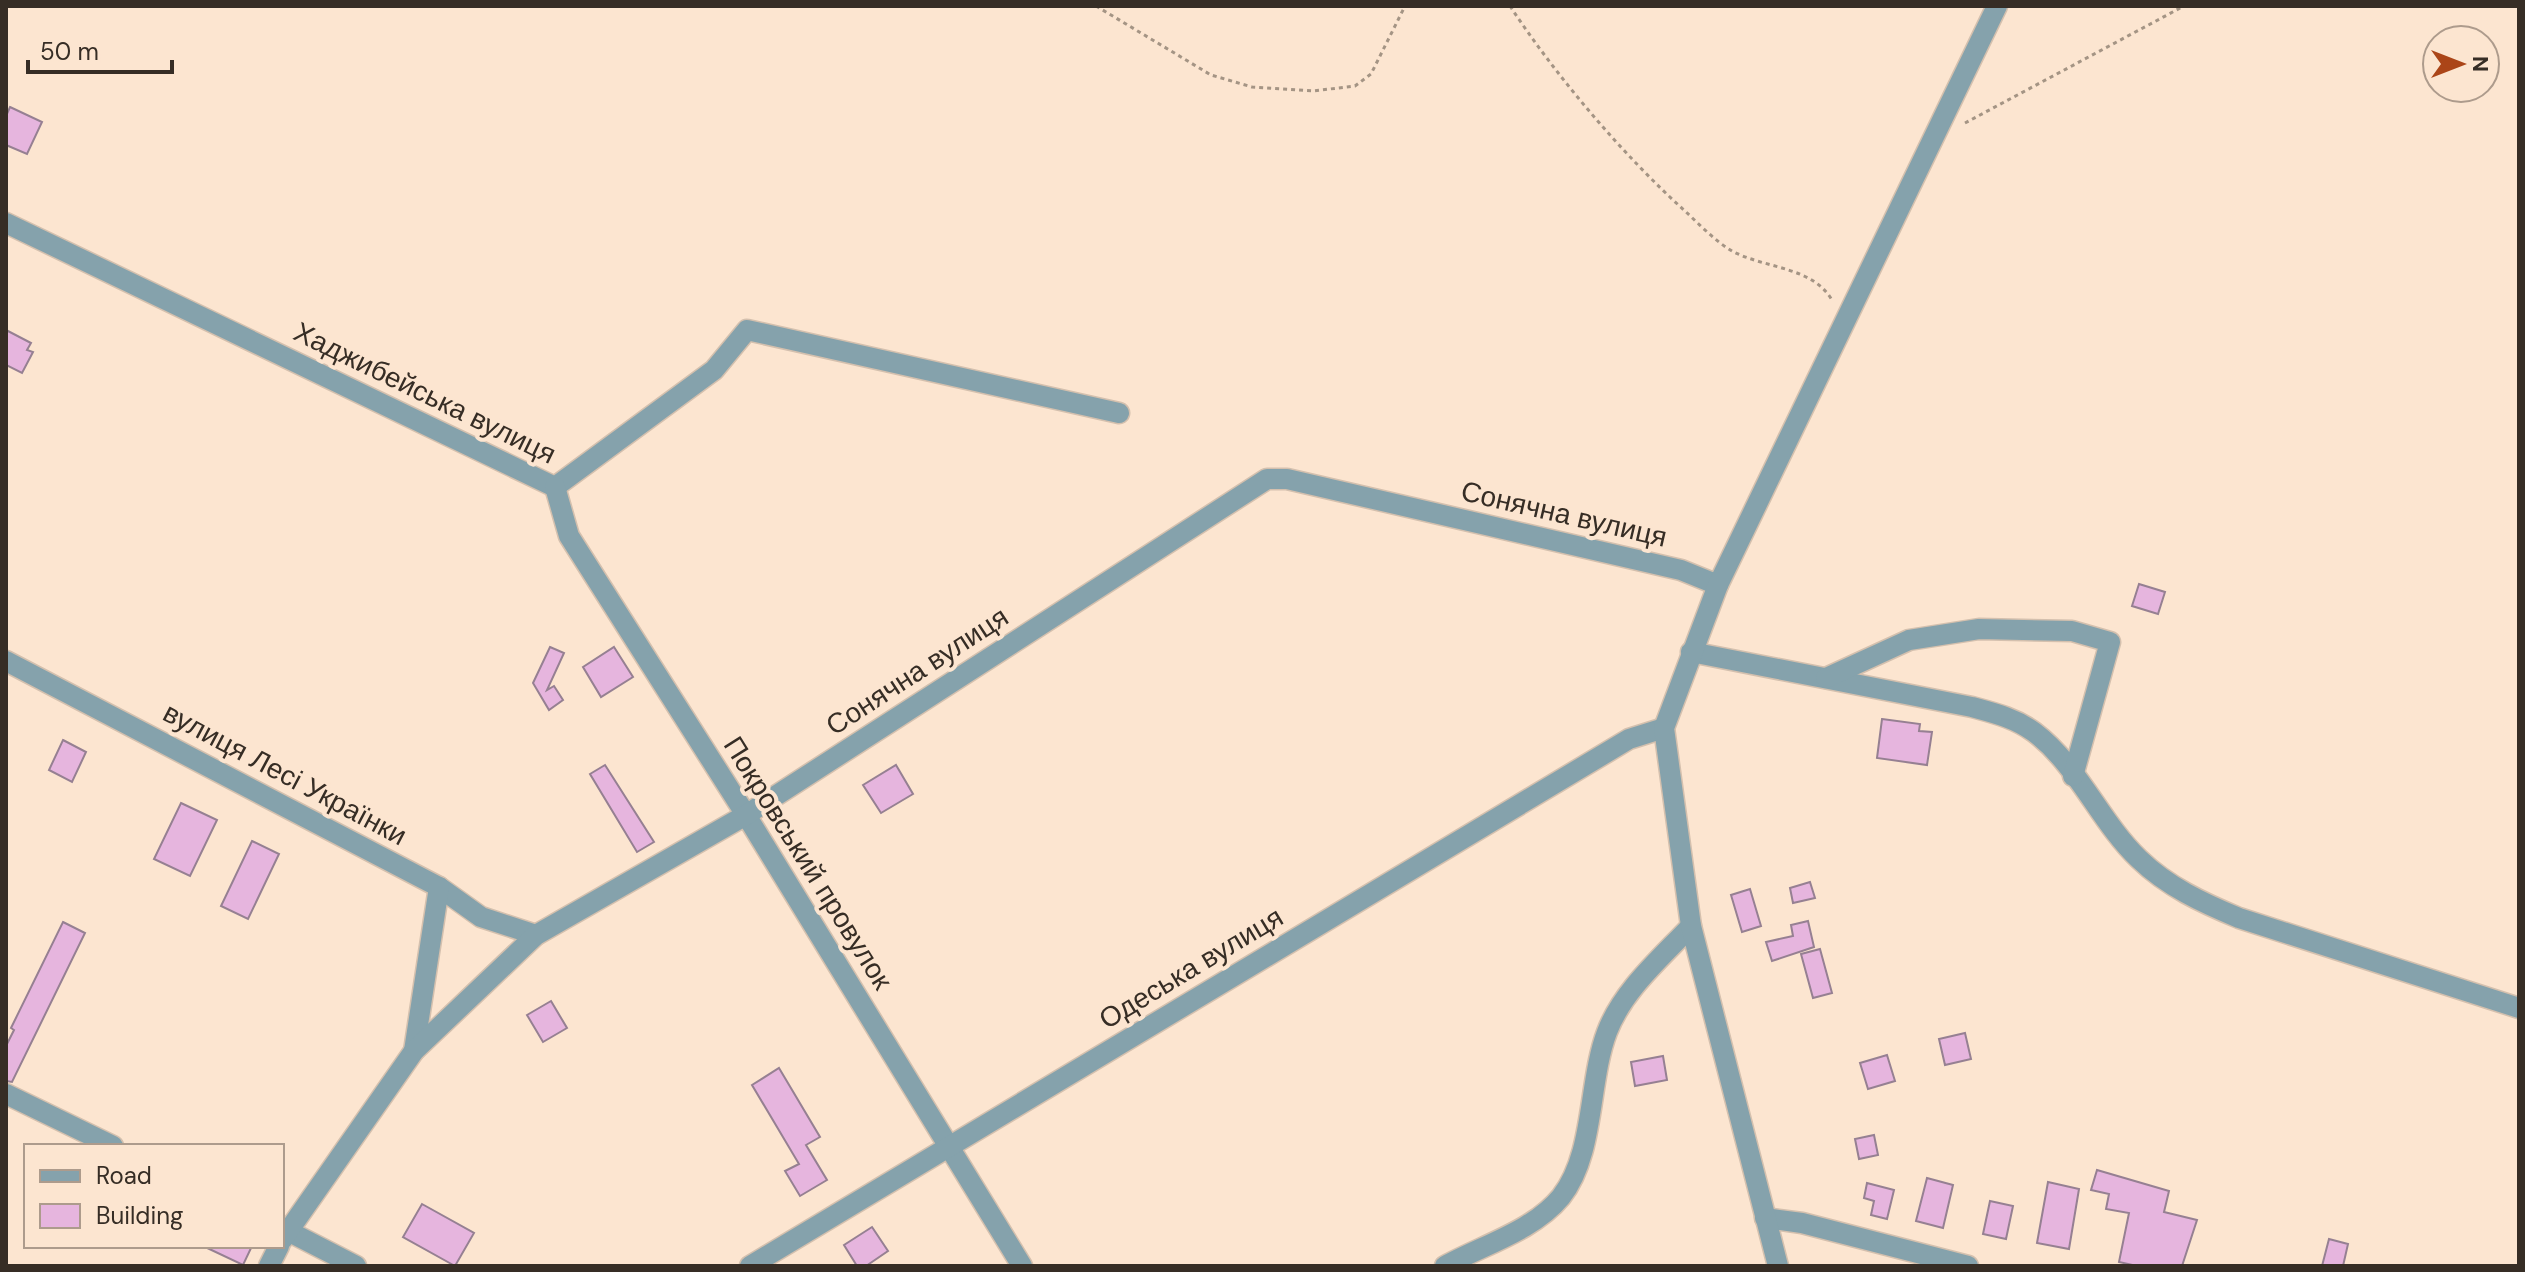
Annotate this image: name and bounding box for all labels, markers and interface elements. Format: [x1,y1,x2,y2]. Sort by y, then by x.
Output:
scale bar [28,24,172,74]
north arrow [2421,24,2501,104]
text: 50 m [40,36,99,67]
text: N [2466,56,2495,72]
street label: Хаджибейська вулиця [288,313,562,473]
street label: Сонячна вулиця [1457,472,1671,556]
street label: Сонячна вулиця [819,598,1015,744]
street label: вулиця Лесі Українки [157,694,413,854]
street label: Покровський провулок [715,730,901,997]
street label: Одеська вулиця [1092,898,1290,1038]
legend [24,1144,284,1248]
text: Road [96,1160,152,1191]
text: Building [96,1200,183,1231]

